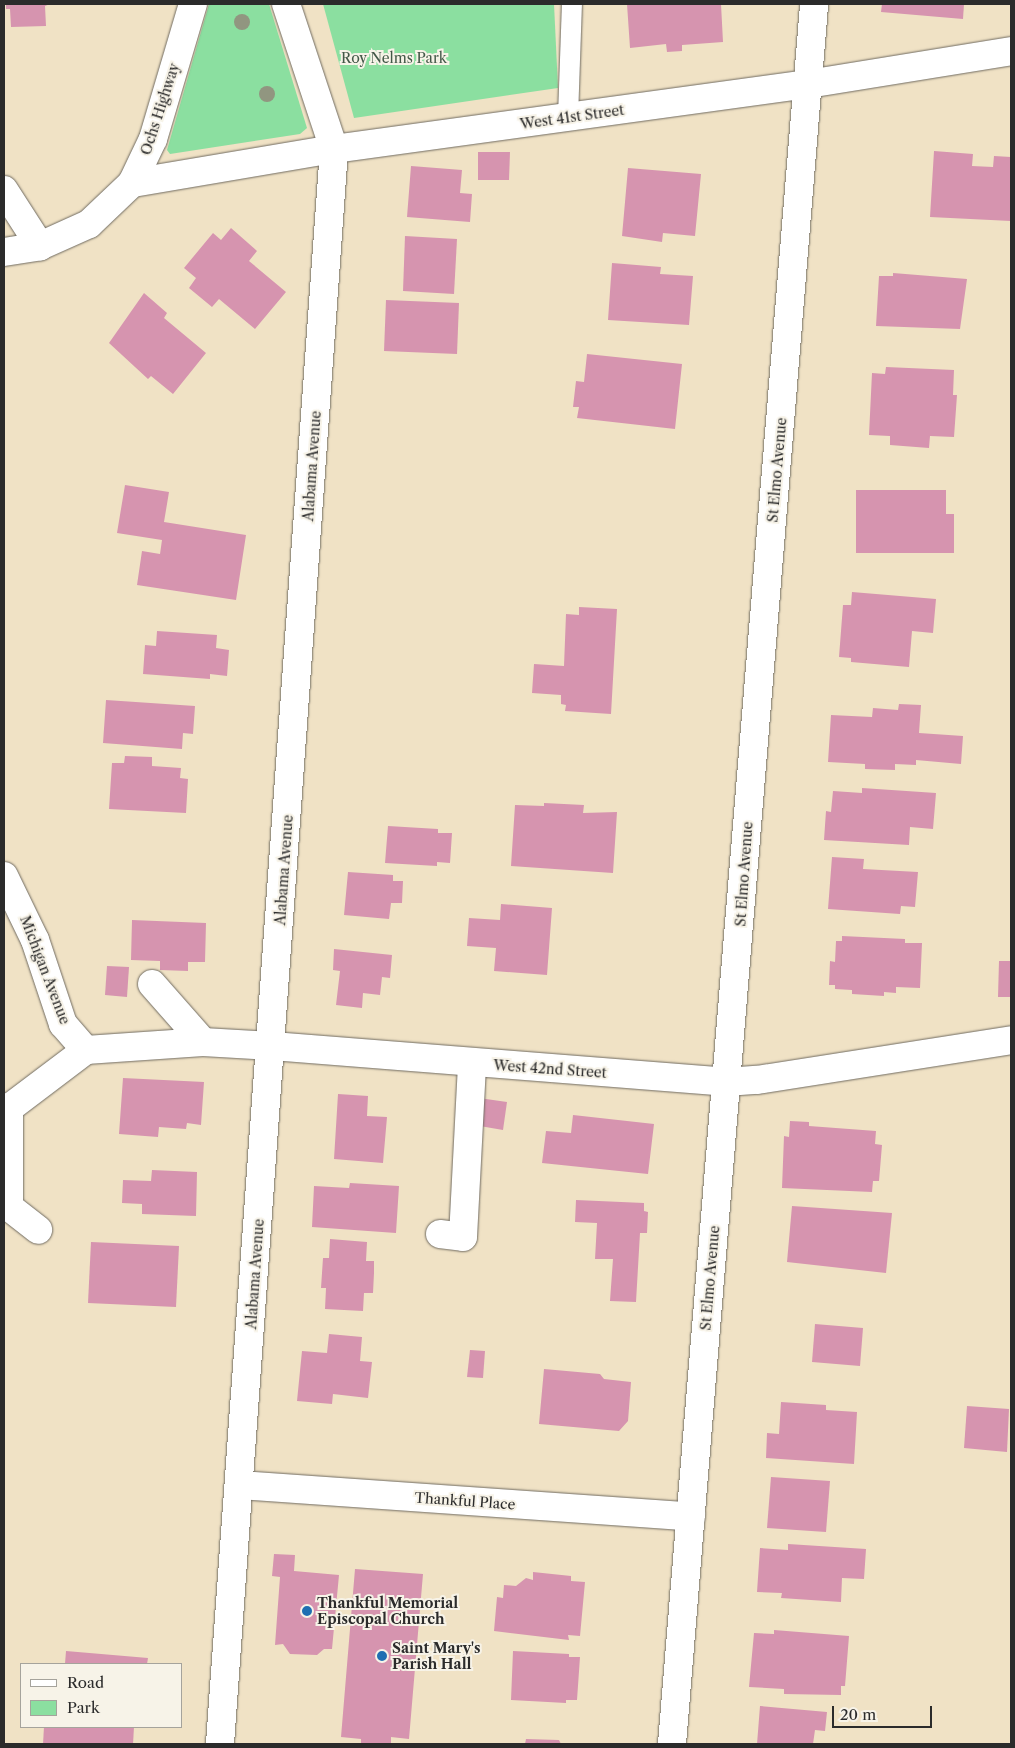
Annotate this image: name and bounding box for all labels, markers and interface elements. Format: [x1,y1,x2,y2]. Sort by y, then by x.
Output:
park label: Roy Nelms Park [341,50,447,66]
street label: Ochs Highway [137,61,183,157]
street label: West 41st Street [519,101,625,133]
street label: Alabama Avenue [300,410,324,522]
street label: St Elmo Avenue [764,416,790,524]
street label: Alabama Avenue [272,814,296,926]
street label: St Elmo Avenue [732,821,756,927]
street label: Michigan Avenue [16,913,74,1027]
street label: West 42nd Street [493,1057,607,1081]
street label: Alabama Avenue [243,1218,267,1330]
street label: St Elmo Avenue [697,1224,723,1332]
street label: Thankful Place [414,1489,516,1513]
place label: Thankful Memorial Episcopal Church [317,1595,458,1628]
marker: Thankful Memorial Episcopal Church [301,1605,313,1617]
place label: Saint Mary's Parish Hall [392,1640,480,1672]
marker: Saint Mary's Parish Hall [376,1650,388,1662]
legend [20,1663,182,1728]
text: Road [67,1673,104,1692]
scale bar [835,1696,935,1728]
text: Park [67,1698,100,1717]
text: 20 m [840,1705,876,1724]

